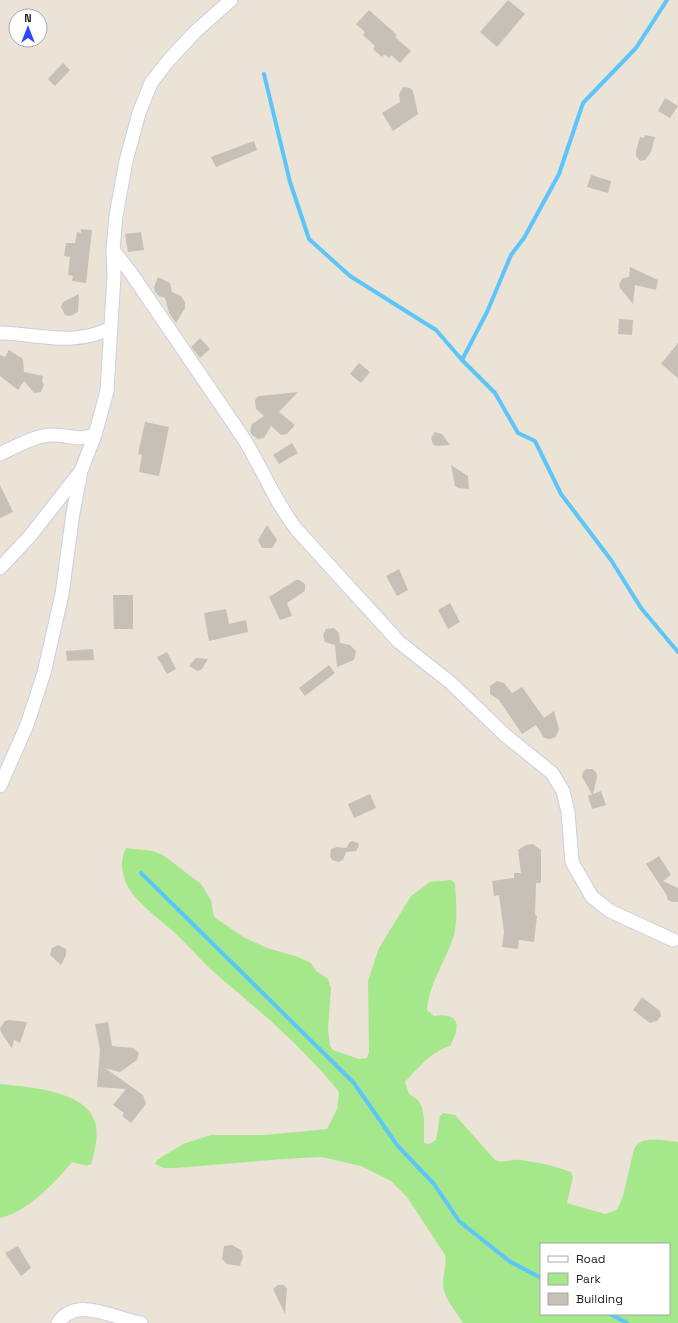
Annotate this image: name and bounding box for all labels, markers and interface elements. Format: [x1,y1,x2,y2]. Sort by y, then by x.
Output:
north arrow [8,8,48,48]
text: N [24,11,32,25]
legend [540,1243,670,1315]
text: Road [576,1251,605,1267]
text: Park [576,1271,601,1287]
text: Building [576,1291,623,1307]

